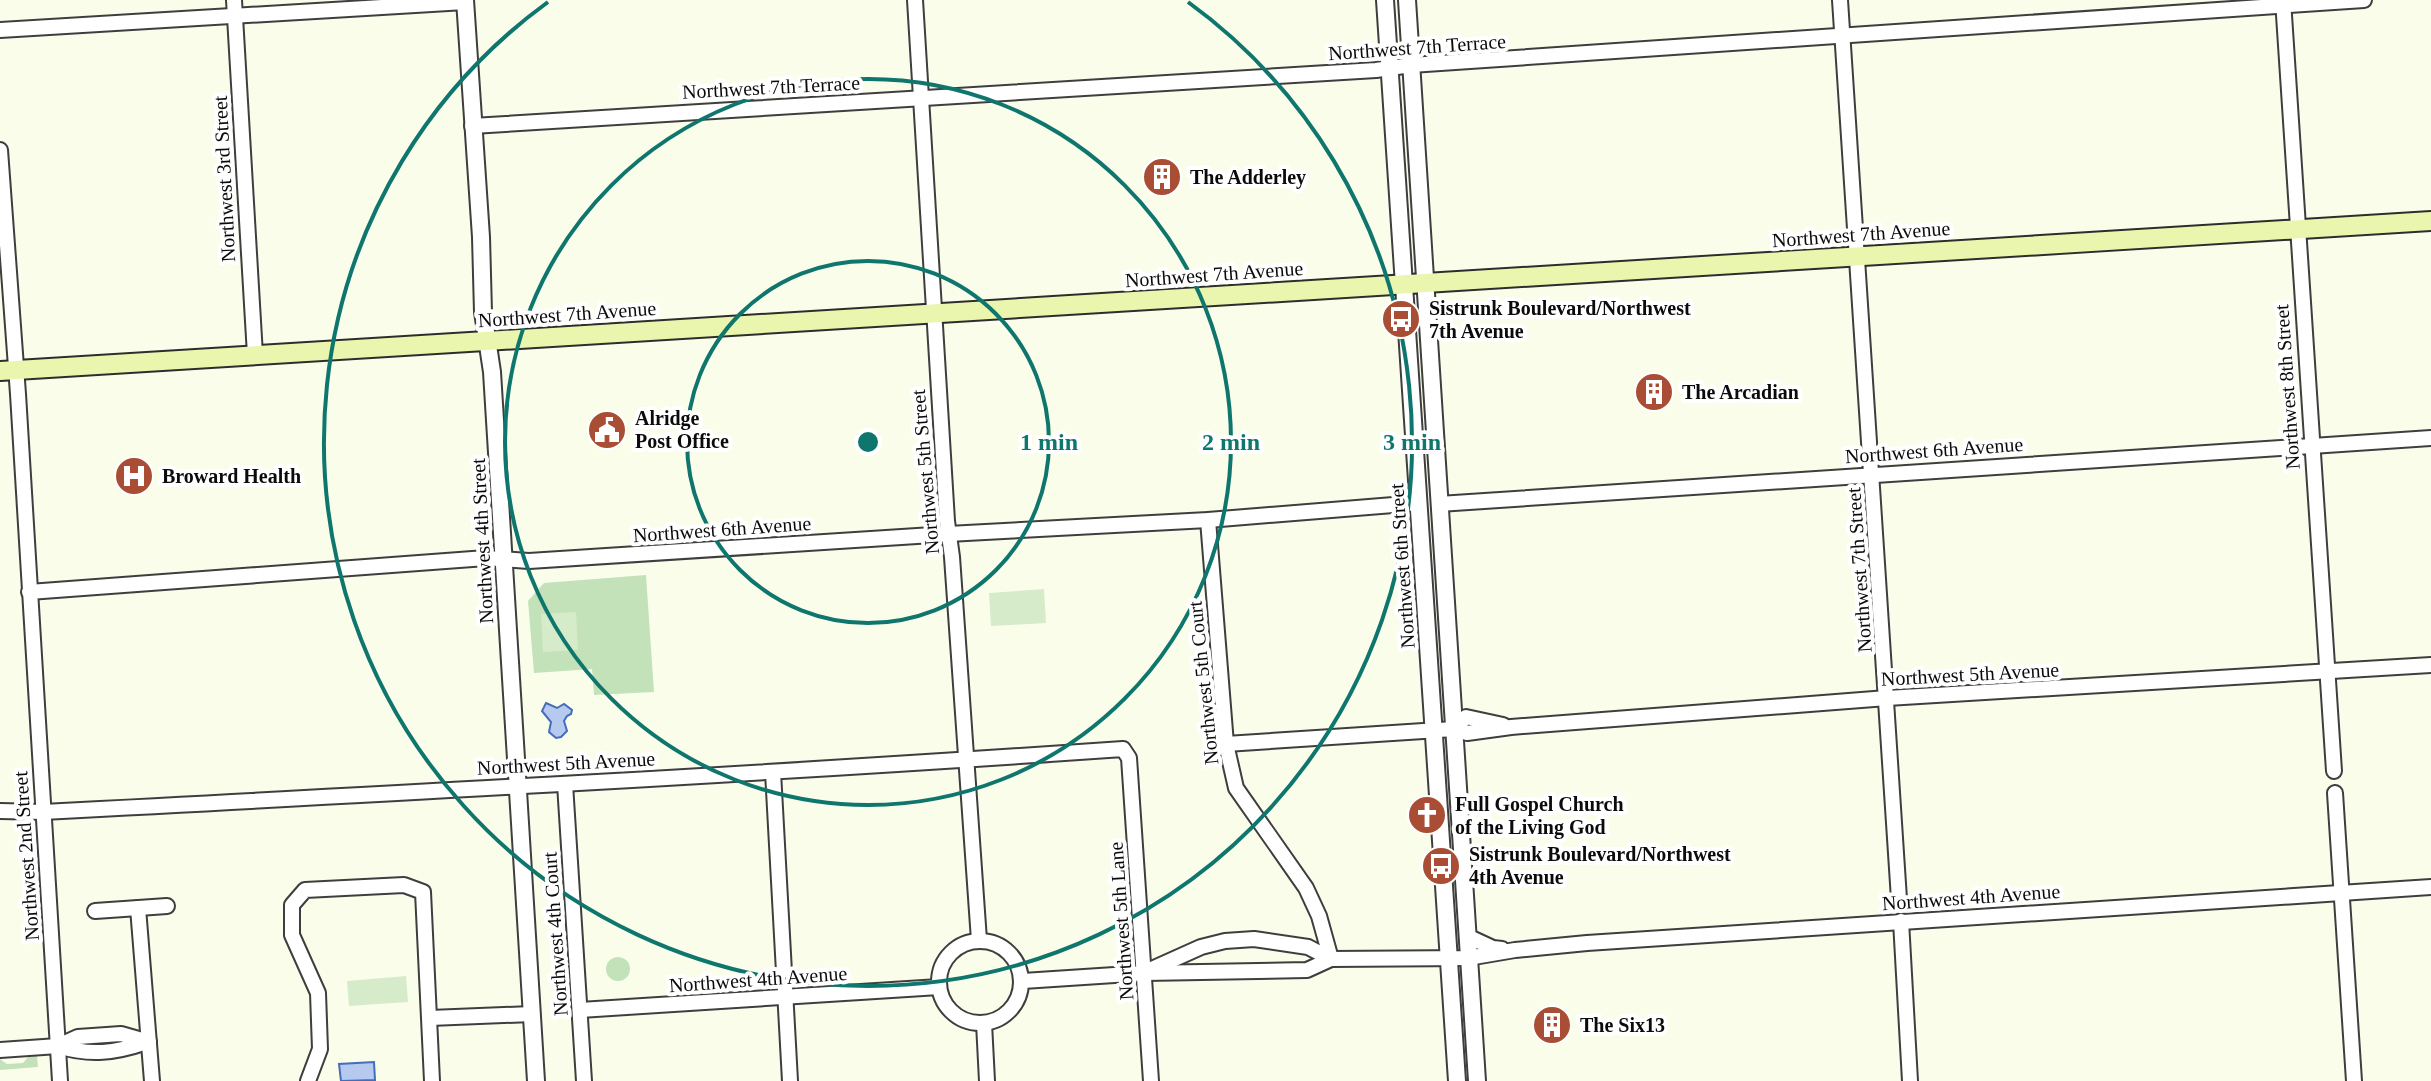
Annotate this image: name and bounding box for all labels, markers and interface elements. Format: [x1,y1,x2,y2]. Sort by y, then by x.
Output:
street label: Northwest 7th Terrace [1327,30,1507,64]
street label: Northwest 7th Terrace [681,71,861,103]
street label: Northwest 3rd Street [209,95,239,263]
building icon: The Adderley [1141,156,1183,198]
place label: The Adderley [1190,166,1306,189]
street label: Northwest 7th Avenue [1771,217,1951,251]
street label: Northwest 7th Avenue [1124,257,1304,291]
street label: Northwest 7th Avenue [477,297,657,331]
place label: Sistrunk Boulevard/Northwest 7th Avenue [1429,297,1691,342]
bus stop icon: Sistrunk Boulevard/Northwest 7th Avenue [1380,298,1422,340]
street label: Northwest 8th Street [2270,303,2304,470]
building icon: The Arcadian [1633,371,1675,413]
place label: The Arcadian [1682,381,1799,403]
street label: Northwest 5th Street [907,388,943,555]
place label: Alridge Post Office [635,407,729,452]
public building icon: Alridge Post Office [586,409,628,451]
centre of rings [854,428,882,456]
text: 1 min [1020,429,1078,455]
text: 2 min [1202,429,1260,455]
text: 3 min [1383,429,1441,455]
street label: Northwest 6th Avenue [1844,433,2024,467]
hospital icon: Broward Health [113,455,155,497]
street label: Northwest 4th Street [467,457,497,624]
place label: Broward Health [162,465,301,487]
street label: Northwest 6th Street [1385,482,1419,649]
street label: Northwest 7th Street [1842,486,1876,653]
street label: Northwest 6th Avenue [632,512,812,546]
street label: Northwest 5th Court [1183,600,1223,766]
street label: Northwest 5th Avenue [1880,658,2060,690]
street label: Northwest 5th Avenue [476,747,656,779]
street label: Northwest 2nd Street [9,770,43,942]
place label: Full Gospel Church of the Living God [1455,793,1624,839]
church icon: Full Gospel Church of the Living God [1406,794,1448,836]
street label: Northwest 5th Lane [1104,841,1138,1001]
place label: Sistrunk Boulevard/Northwest 4th Avenue [1469,843,1731,888]
bus stop icon: Sistrunk Boulevard/Northwest 4th Avenue [1420,845,1462,887]
street label: Northwest 4th Court [538,851,572,1017]
street label: Northwest 4th Avenue [1881,880,2061,914]
street label: Northwest 4th Avenue [668,962,848,996]
building icon: The Six13 [1531,1004,1573,1046]
place label: The Six13 [1580,1014,1665,1036]

